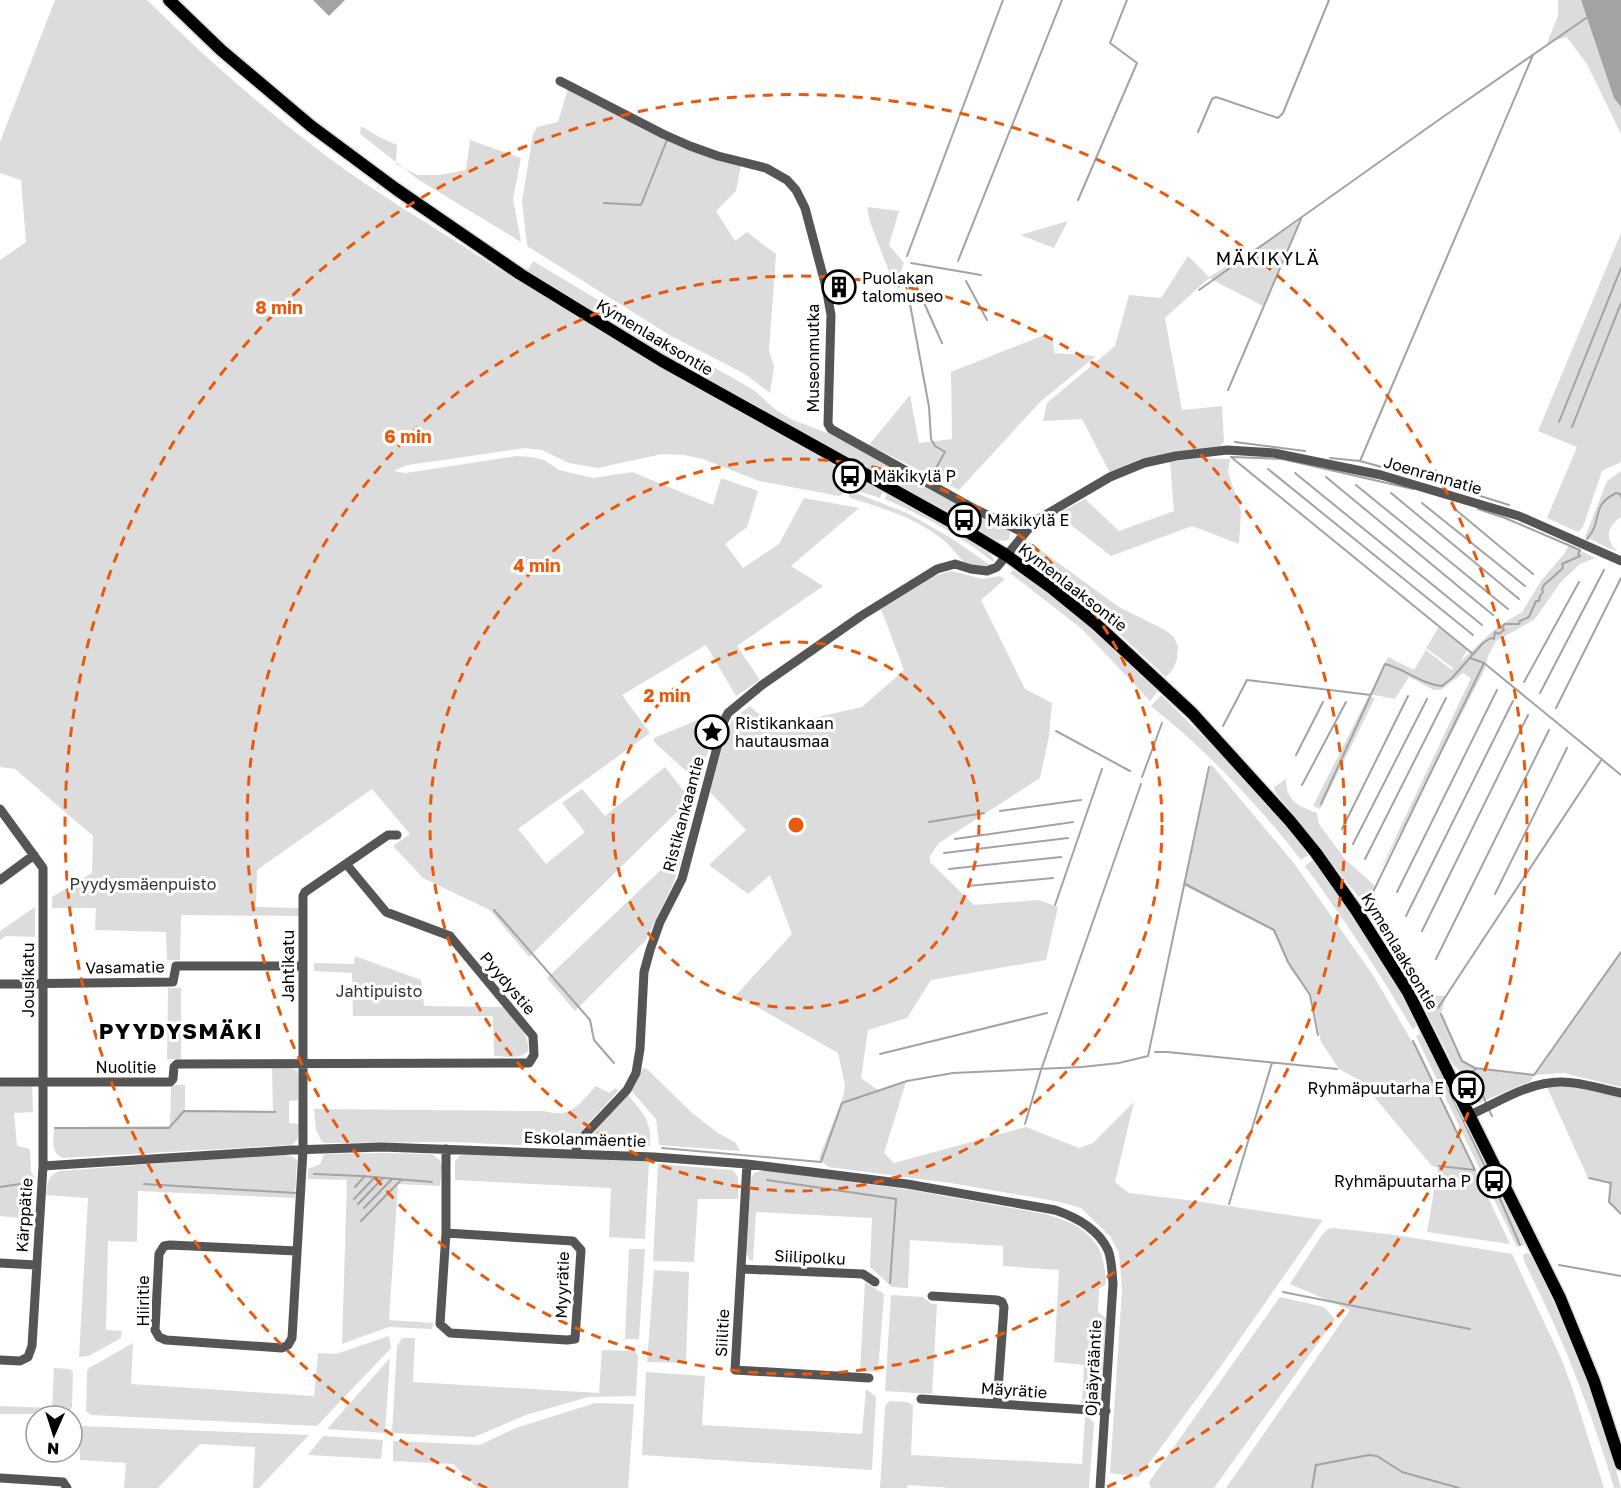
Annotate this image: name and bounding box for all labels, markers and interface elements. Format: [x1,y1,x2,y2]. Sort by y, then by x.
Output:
district label: MÄKIKYLÄ [1216,247,1320,269]
place label: Puolakan talomuseo [862,268,943,306]
building icon: Puolakan talomuseo [821,269,857,305]
street label: Kymenlaaksontie [593,294,717,380]
text: 8 min [255,296,303,318]
street label: Museonmutka [803,304,823,412]
text: 6 min [384,425,432,447]
street label: Joenrannatie [1382,451,1484,499]
bus stop icon: Mäkikylä P [832,458,868,494]
place label: Mäkikylä P [873,466,956,486]
bus stop icon: Mäkikylä E [946,502,982,538]
place label: Mäkikylä E [987,510,1069,530]
street label: Kymenlaaksontie [1015,538,1131,636]
text: 4 min [513,554,561,576]
text: 2 min [643,684,691,706]
place label: Ristikankaan hautausmaa [735,713,834,751]
place icon: Ristikankaan hautausmaa [694,714,730,750]
street label: Ristikankaantie [658,754,708,874]
centre of rings [786,815,806,835]
park label: Pyydysmäenpuisto [70,874,216,894]
street label: Kymenlaaksontie [1357,889,1443,1013]
street label: Jahtikatu [278,930,298,1002]
street label: Jousikatu [18,943,38,1017]
street label: Pyydystie [476,947,540,1019]
street label: Vasamatie [85,956,165,978]
park label: Jahtipuisto [336,981,422,1001]
district label: PYYDYSMÄKI [99,1017,263,1044]
street label: Nuolitie [96,1057,156,1077]
bus stop icon: Ryhmäpuutarha E [1449,1070,1485,1106]
place label: Ryhmäpuutarha E [1308,1078,1444,1098]
street label: Eskolanmäentie [523,1127,647,1151]
bus stop icon: Ryhmäpuutarha P [1476,1163,1512,1199]
place label: Ryhmäpuutarha P [1334,1171,1471,1191]
street label: Kärppätie [11,1177,37,1253]
street label: Siilipolku [774,1245,846,1269]
street label: Myyrätie [551,1251,573,1319]
street label: Hiiritie [133,1275,153,1327]
street label: Siilitie [711,1308,733,1358]
street label: Ojaäyrääntie [1080,1319,1106,1417]
street label: Mäyrätie [980,1378,1048,1402]
north arrow [24,1404,84,1464]
text: N [47,1439,60,1459]

